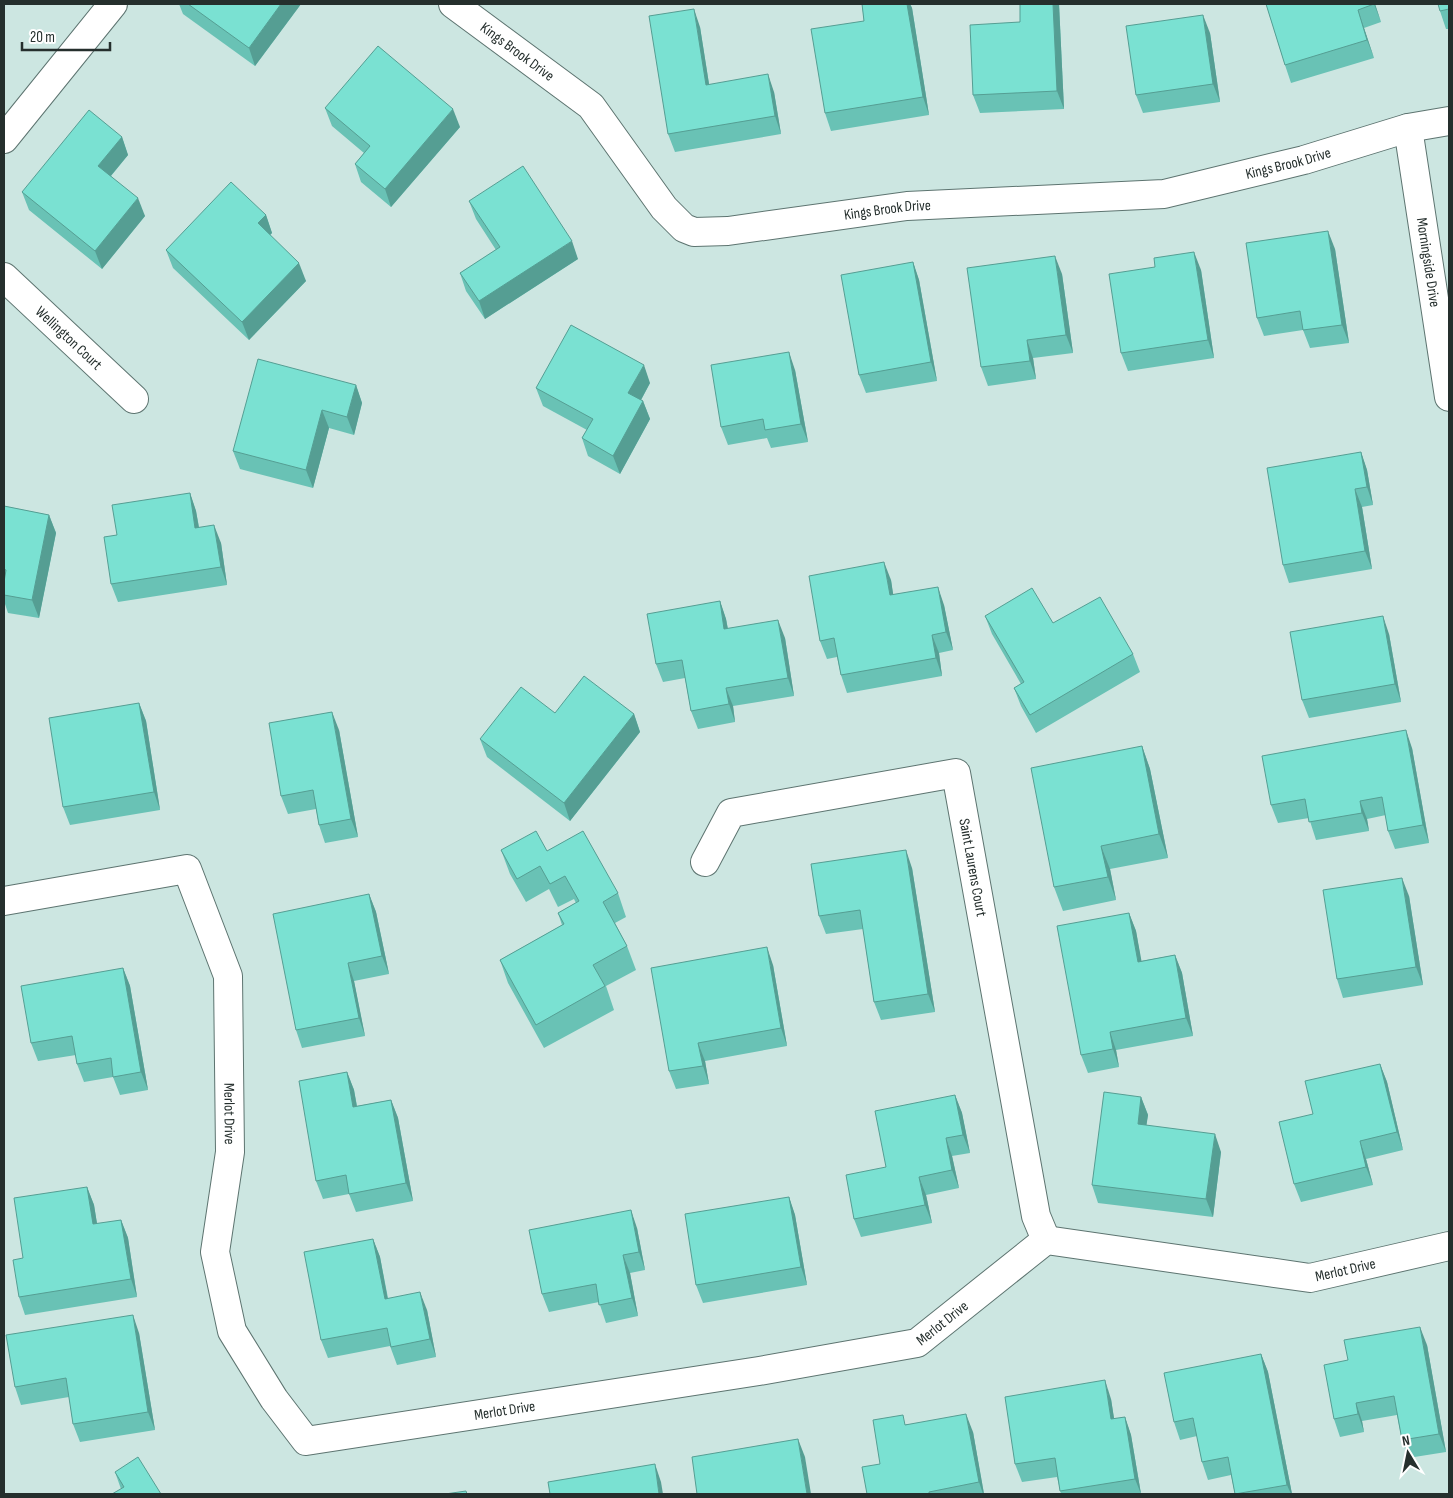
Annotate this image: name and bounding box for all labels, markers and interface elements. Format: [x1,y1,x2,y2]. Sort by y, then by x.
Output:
street label: Kings Brook Drive [477,18,558,85]
scale bar [22,20,110,52]
text: 20 m [30,28,55,47]
street label: Kings Brook Drive [1244,143,1333,183]
street label: Kings Brook Drive [843,195,931,224]
street label: Morningside Drive [1412,216,1445,308]
street label: Wellington Court [31,302,107,374]
street label: Saint Laurens Court [955,817,991,918]
street label: Merlot Drive [220,1083,239,1144]
street label: Merlot Drive [1313,1254,1378,1286]
street label: Merlot Drive [912,1296,972,1350]
street label: Merlot Drive [473,1396,536,1424]
north arrow [1383,1428,1433,1478]
text: N [1401,1432,1411,1450]

